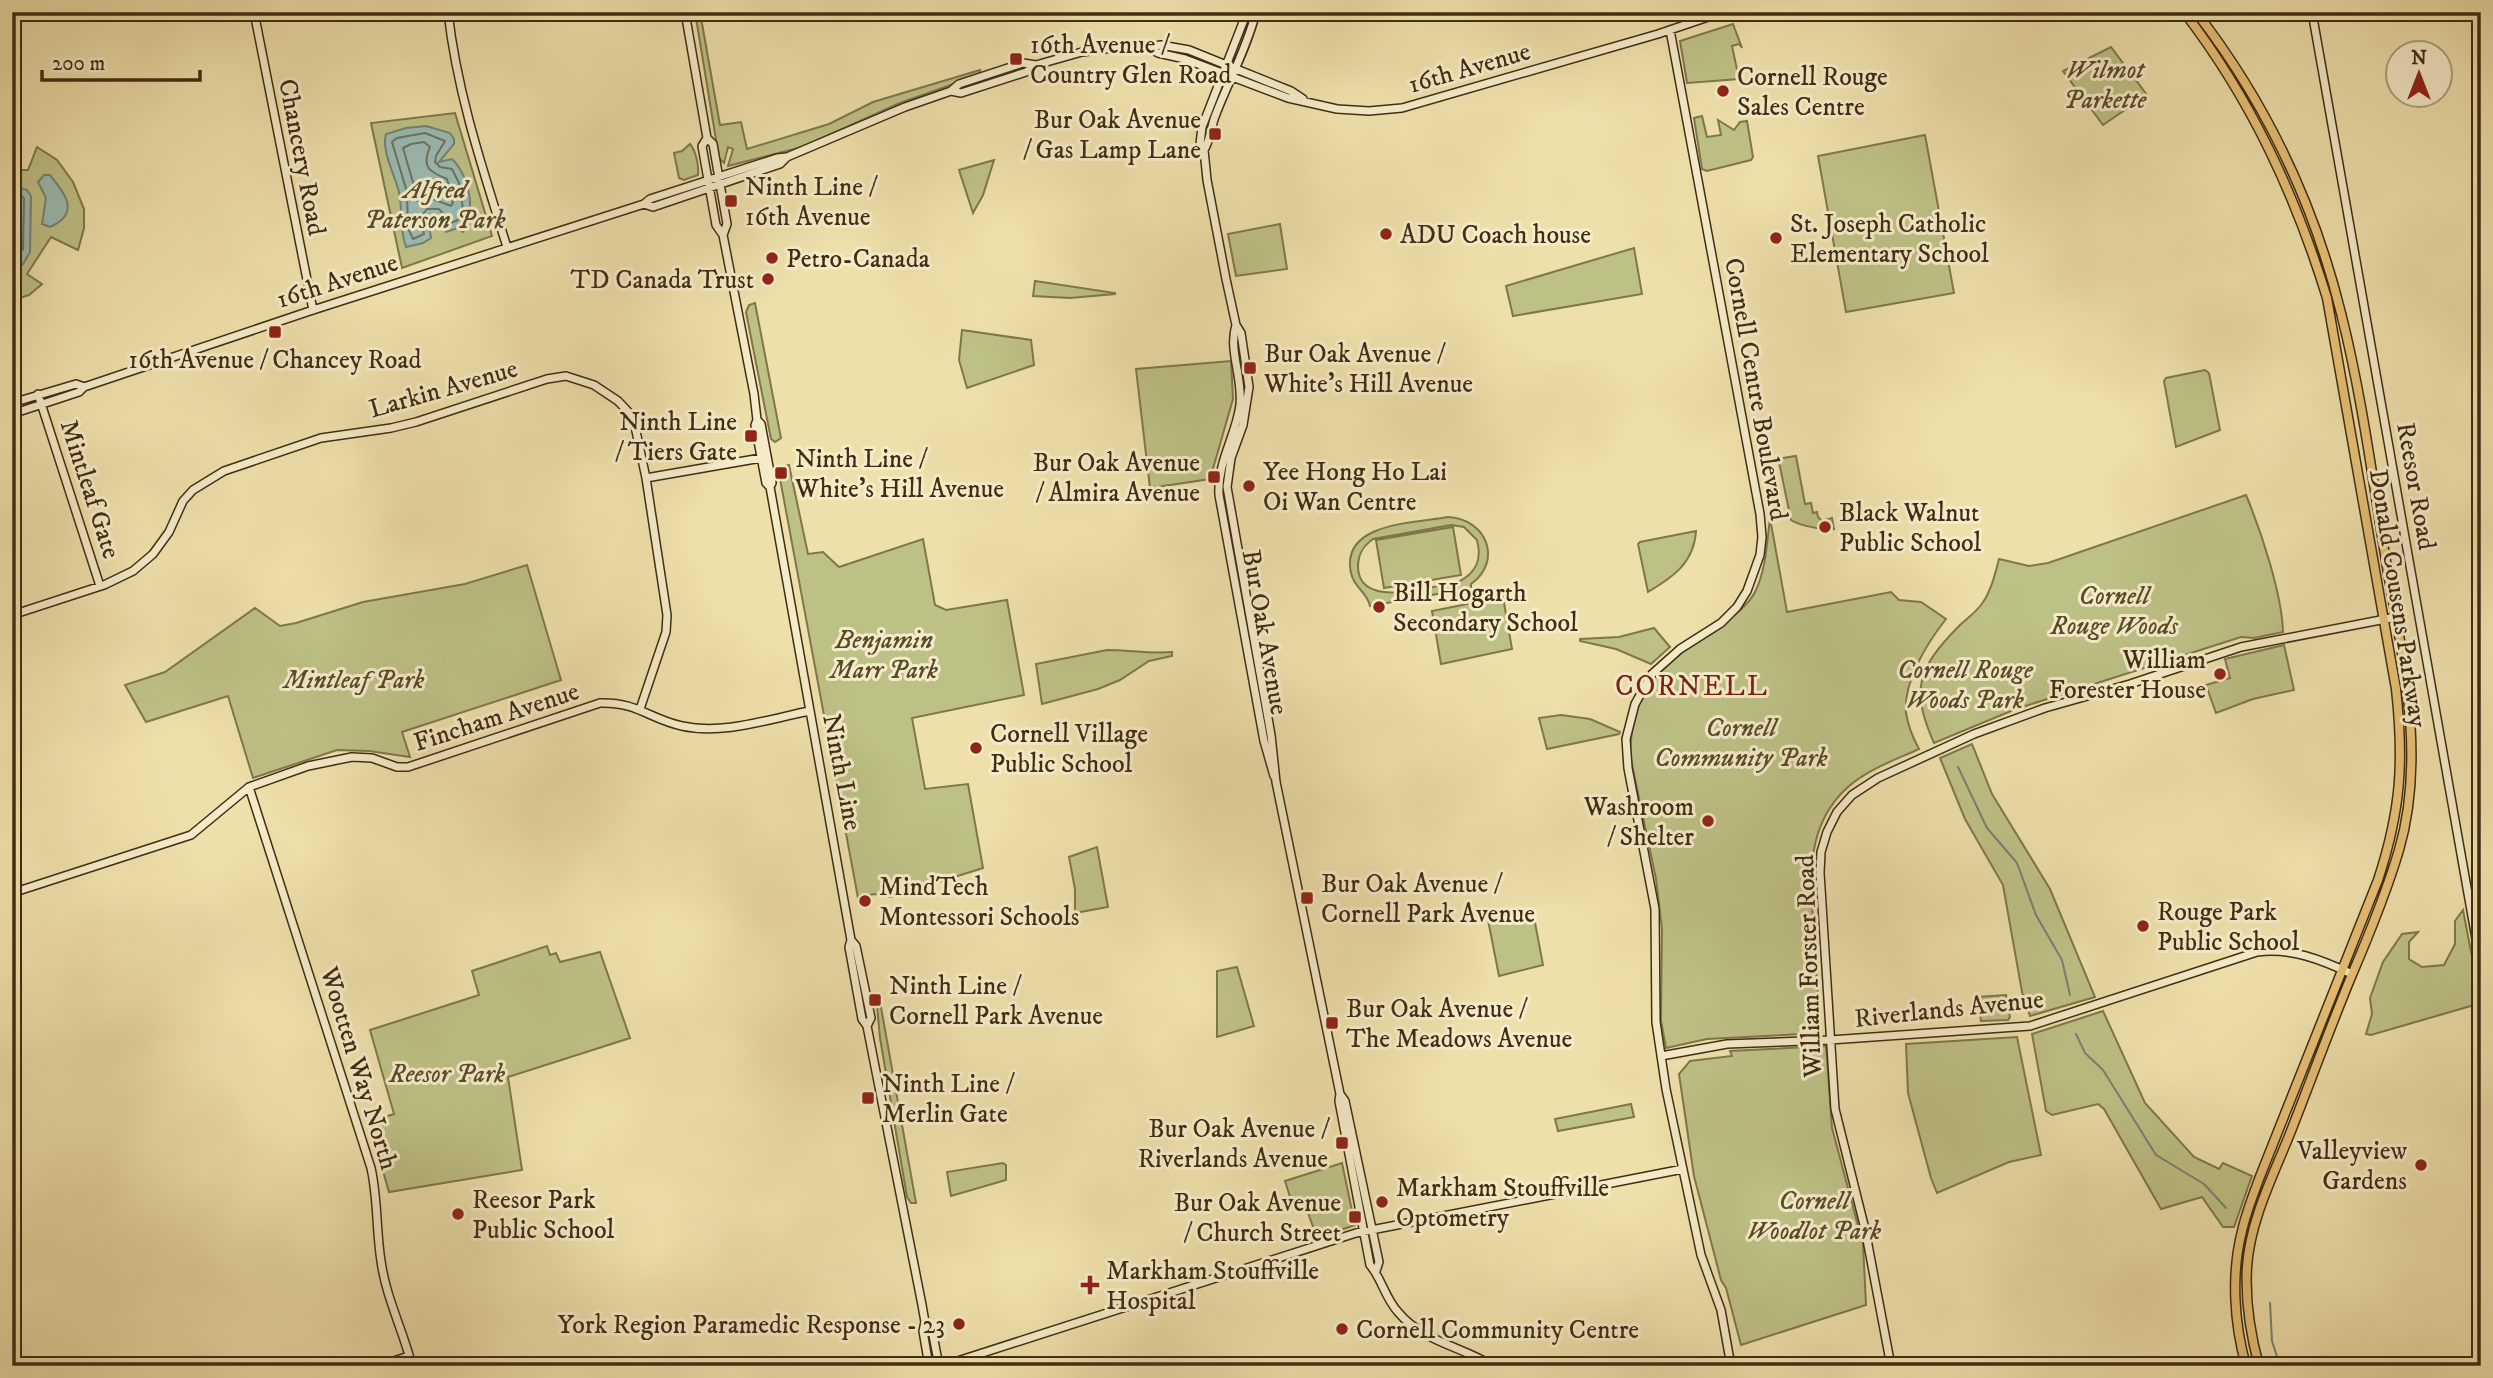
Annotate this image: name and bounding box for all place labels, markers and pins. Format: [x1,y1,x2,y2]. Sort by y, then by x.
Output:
place label: 16th Avenue / Country Glen Road [1030,29,1232,92]
marker: 16th Avenue / Country Glen Road [1008,51,1024,67]
place label: Cornell Rouge Sales Centre [1737,61,1888,124]
marker: Cornell Rouge Sales Centre [1715,83,1731,99]
place label: Bur Oak Avenue / Gas Lamp Lane [1023,104,1201,167]
marker: Bur Oak Avenue / Gas Lamp Lane [1207,126,1223,142]
place label: Ninth Line / 16th Avenue [745,171,878,234]
marker: Ninth Line / 16th Avenue [723,193,739,209]
place label: St. Joseph Catholic Elementary School [1790,208,1989,271]
place label: ADU Coach house [1400,219,1591,252]
marker: ADU Coach house [1378,226,1394,242]
marker: St. Joseph Catholic Elementary School [1768,230,1784,246]
place label: Petro-Canada [786,243,930,276]
marker: Petro-Canada [764,250,780,266]
place label: TD Canada Trust [571,264,754,297]
marker: TD Canada Trust [760,271,776,287]
marker: 16th Avenue / Chancey Road [267,324,283,340]
place label: Bur Oak Avenue / White's Hill Avenue [1263,338,1473,401]
place label: 16th Avenue / Chancey Road [129,344,421,377]
marker: Bur Oak Avenue / White's Hill Avenue [1242,360,1258,376]
place label: Ninth Line / Tiers Gate [615,406,737,469]
marker: Ninth Line / Tiers Gate [743,428,759,444]
place label: Ninth Line / White's Hill Avenue [794,443,1004,506]
place label: Bur Oak Avenue / Almira Avenue [1033,447,1200,510]
place label: Yee Hong Ho Lai Oi Wan Centre [1263,456,1447,519]
marker: Ninth Line / White's Hill Avenue [773,465,789,481]
marker: Bur Oak Avenue / Almira Avenue [1206,469,1222,485]
marker: Yee Hong Ho Lai Oi Wan Centre [1241,478,1257,494]
place label: Black Walnut Public School [1839,497,1982,560]
marker: Black Walnut Public School [1817,519,1833,535]
place label: Bill Hogarth Secondary School [1393,577,1578,640]
marker: Bill Hogarth Secondary School [1371,599,1387,615]
place label: William Forester House [2049,644,2206,707]
marker: William Forester House [2212,666,2228,682]
place label: Cornell Village Public School [990,718,1148,781]
marker: Cornell Village Public School [968,740,984,756]
place label: Washroom / Shelter [1583,791,1694,854]
marker: Washroom / Shelter [1700,813,1716,829]
place label: Bur Oak Avenue / Cornell Park Avenue [1321,868,1535,931]
place label: MindTech Montessori Schools [879,871,1080,934]
marker: Bur Oak Avenue / Cornell Park Avenue [1299,890,1315,906]
marker: MindTech Montessori Schools [857,893,873,909]
place label: Rouge Park Public School [2157,896,2300,959]
marker: Rouge Park Public School [2135,918,2151,934]
place label: Ninth Line / Cornell Park Avenue [889,970,1103,1033]
marker: Ninth Line / Cornell Park Avenue [867,992,883,1008]
place label: Bur Oak Avenue / The Meadows Avenue [1346,993,1572,1056]
marker: Bur Oak Avenue / The Meadows Avenue [1324,1015,1340,1031]
place label: Ninth Line / Merlin Gate [882,1068,1015,1131]
marker: Ninth Line / Merlin Gate [860,1090,876,1106]
place label: Bur Oak Avenue / Riverlands Avenue [1138,1113,1330,1176]
marker: Bur Oak Avenue / Riverlands Avenue [1334,1135,1350,1151]
place label: Valleyview Gardens [2296,1135,2407,1198]
marker: Valleyview Gardens [2413,1157,2429,1173]
place label: Markham Stouffville Optometry [1396,1172,1609,1235]
place label: Reesor Park Public School [472,1184,615,1247]
place label: Bur Oak Avenue / Church Street [1174,1187,1341,1250]
marker: Markham Stouffville Optometry [1374,1194,1390,1210]
marker: Reesor Park Public School [450,1206,466,1222]
marker: Bur Oak Avenue / Church Street [1347,1209,1363,1225]
place label: Markham Stouffville Hospital [1106,1255,1319,1318]
marker: Markham Stouffville Hospital [1080,1275,1100,1295]
place label: York Region Paramedic Response - 23 [558,1309,945,1342]
place label: Cornell Community Centre [1356,1314,1639,1347]
marker: York Region Paramedic Response - 23 [951,1316,967,1332]
marker: Cornell Community Centre [1334,1321,1350,1337]

